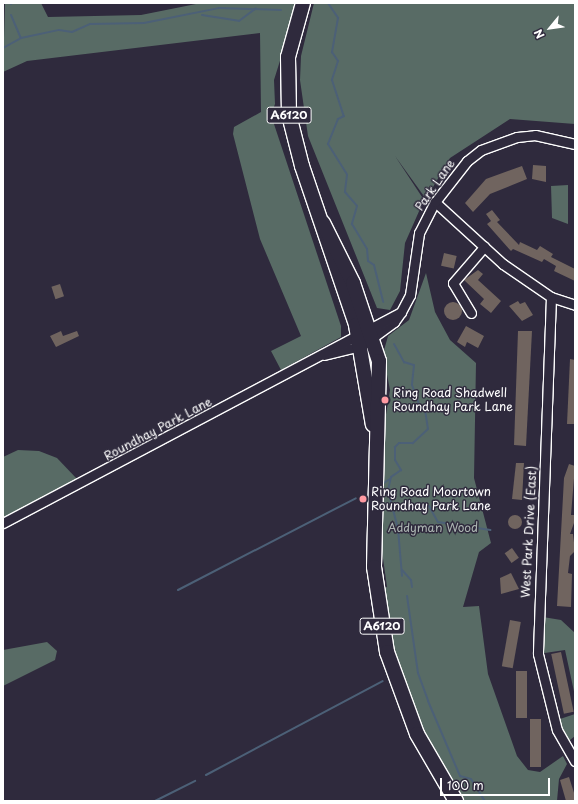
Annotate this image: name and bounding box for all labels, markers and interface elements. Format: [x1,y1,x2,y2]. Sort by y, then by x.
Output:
north arrow [530,8,570,48]
text: N [530,26,549,42]
road number: A6120 [266,106,312,124]
street label: Park Lane [412,157,458,213]
place label: Ring Road Shadwell Roundhay Park Lane [393,386,513,414]
street label: Roundhay Park Lane [102,394,214,464]
marker: Ring Road Shadwell Roundhay Park Lane [380,395,390,405]
street label: West Park Drive (East) [518,466,540,598]
place label: Ring Road Moortown Roundhay Park Lane [371,485,491,513]
marker: Ring Road Moortown Roundhay Park Lane [358,494,368,504]
park label: Addyman Wood [388,521,478,535]
road number: A6120 [359,617,405,635]
scale bar [442,770,552,796]
text: 100 m [447,776,484,794]

